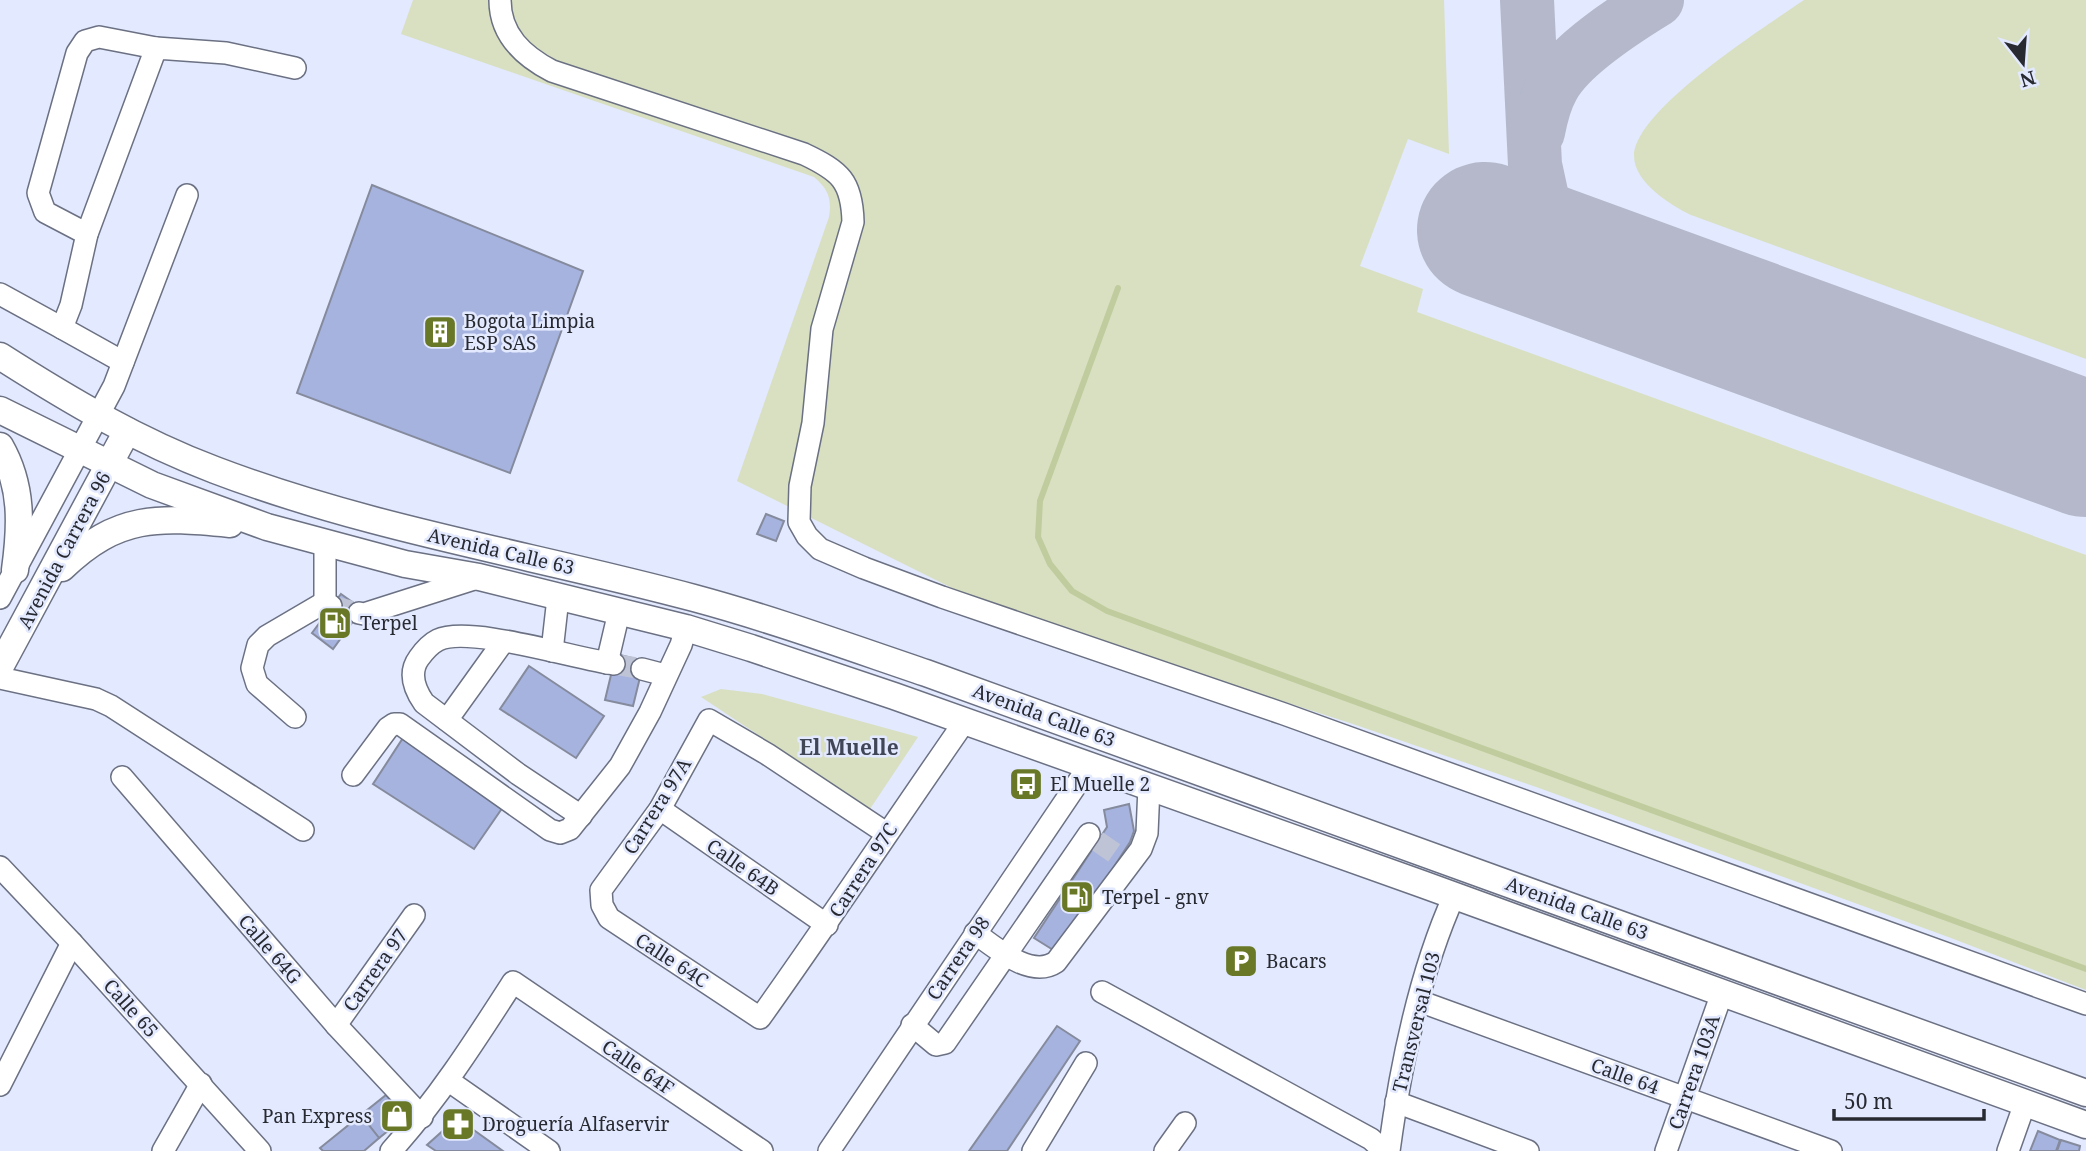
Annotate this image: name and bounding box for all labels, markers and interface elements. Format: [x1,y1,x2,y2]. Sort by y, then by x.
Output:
north arrow [1988,28,2058,98]
text: N [2017,65,2039,94]
place label: Bogota Limpia ESP SAS [464,308,595,356]
building icon: Bogota Limpia ESP SAS [421,313,459,351]
street label: Avenida Carrera 96 [11,467,117,633]
street label: Avenida Calle 63 [425,522,577,580]
fuel station icon: Terpel [316,604,354,642]
place label: Terpel [360,610,418,636]
street label: Avenida Calle 63 [969,677,1119,753]
district label: El Muelle [799,733,899,761]
street label: Carrera 97A [617,752,697,859]
bus stop icon: El Muelle 2 [1007,765,1045,803]
place label: El Muelle 2 [1050,771,1150,797]
street label: Carrera 97C [823,818,903,922]
street label: Calle 64B [702,833,784,901]
street label: Avenida Calle 63 [1502,870,1652,946]
fuel station icon: Terpel - gnv [1058,878,1096,916]
place label: Terpel - gnv [1102,884,1209,910]
street label: Calle 64G [233,909,308,990]
street label: Carrera 98 [920,911,996,1005]
street label: Carrera 97 [337,923,413,1017]
street label: Calle 64C [630,927,714,993]
parking icon: Bacars [1222,942,1260,980]
place label: Bacars [1266,948,1327,974]
street label: Transversal 103 [1386,949,1446,1095]
street label: Calle 65 [98,973,164,1043]
street label: Carrera 103A [1662,1011,1726,1133]
street label: Calle 64F [597,1033,679,1101]
street label: Calle 64 [1587,1052,1663,1100]
scale bar [1834,1078,1984,1122]
text: 50 m [1844,1087,1893,1115]
shop icon: Pan Express [378,1097,416,1135]
place label: Pan Express [262,1103,372,1129]
pharmacy icon: Droguería Alfaservir [439,1105,477,1143]
place label: Droguería Alfaservir [482,1111,670,1137]

